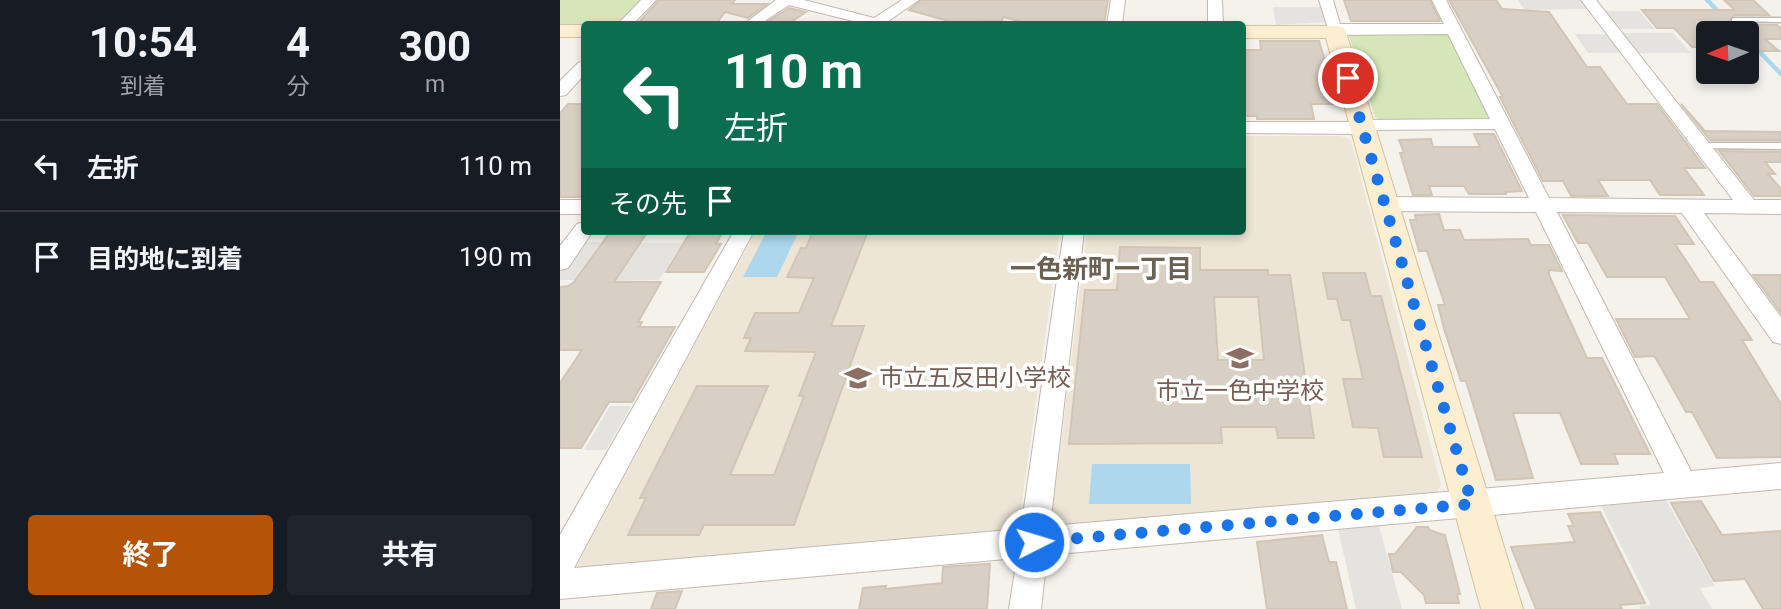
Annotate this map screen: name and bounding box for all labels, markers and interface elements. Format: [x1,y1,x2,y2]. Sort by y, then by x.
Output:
text: 10:54 [89,18,197,67]
text: 4 [286,18,310,67]
north arrow [1696,21,1759,84]
map controls [1696,21,1759,84]
text: 300 [399,22,471,71]
text: 110 m [724,43,863,100]
pin [1318,48,1378,108]
icon: left [609,49,700,140]
icon: arrive [1329,59,1367,97]
text: m [425,71,445,98]
text: 到着 [120,73,166,100]
text: 分 [286,73,309,100]
text: 左折 [724,109,788,147]
icon: left [28,147,66,185]
text: 110 m [459,151,532,181]
text: 左折 [87,153,139,183]
icon: arrive [701,182,739,220]
text: その先 [609,189,687,219]
icon: arrive [28,238,66,276]
text: 190 m [459,242,532,272]
text: 目的地に到着 [87,244,243,274]
district label: 一色新町一丁目 [1010,254,1192,284]
school or university icon: 市立一色中学校 [1225,343,1255,373]
school or university icon: 市立五反田小学校 [843,363,873,393]
place label: 市立五反田小学校 [879,364,1071,392]
place label: 市立一色中学校 [1156,377,1324,405]
position arrow [997,505,1071,579]
button: 終了 [28,515,273,595]
button: 共有 [287,515,532,595]

